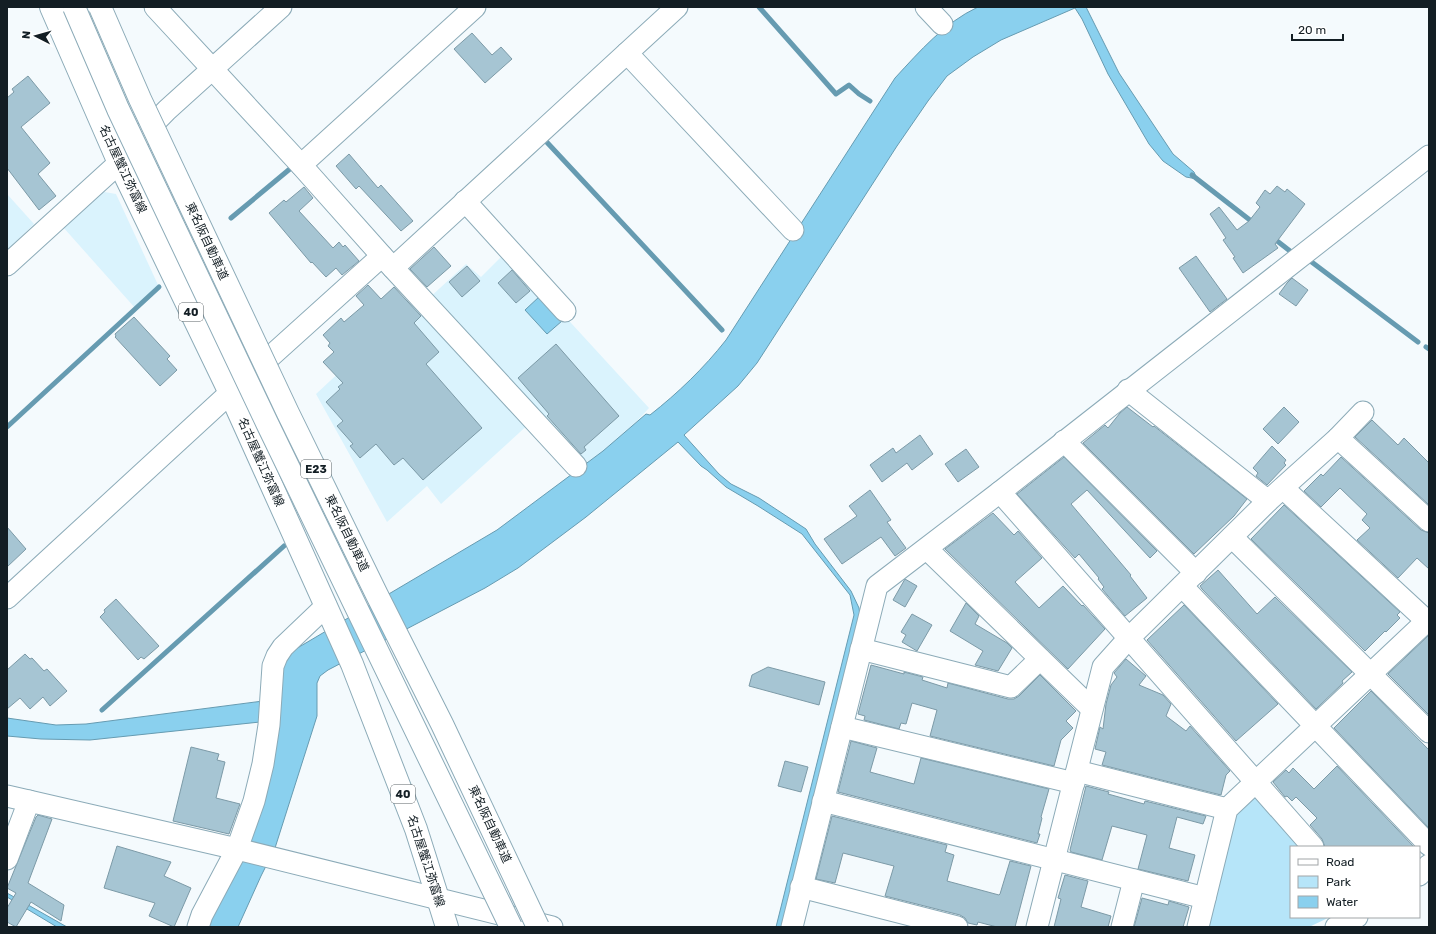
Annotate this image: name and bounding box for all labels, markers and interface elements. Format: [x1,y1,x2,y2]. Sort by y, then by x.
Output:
north arrow [16,16,56,56]
scale bar [1292,16,1343,42]
text: 20 m [1298,23,1326,37]
text: N [20,30,33,40]
street label: 名古屋蟹江弥富線 [96,123,150,215]
street label: 東名阪自動車道 [183,200,231,282]
road number: 40 [179,303,203,321]
street label: 名古屋蟹江弥富線 [235,415,287,509]
road number: E23 [301,460,331,478]
street label: 東名阪自動車道 [322,492,372,574]
street label: 東名阪自動車道 [466,783,514,865]
road number: 40 [391,785,415,803]
street label: 名古屋蟹江弥富線 [405,813,447,909]
legend [1290,846,1420,918]
text: Road [1326,855,1354,869]
text: Park [1326,875,1352,889]
text: Water [1326,895,1358,909]

